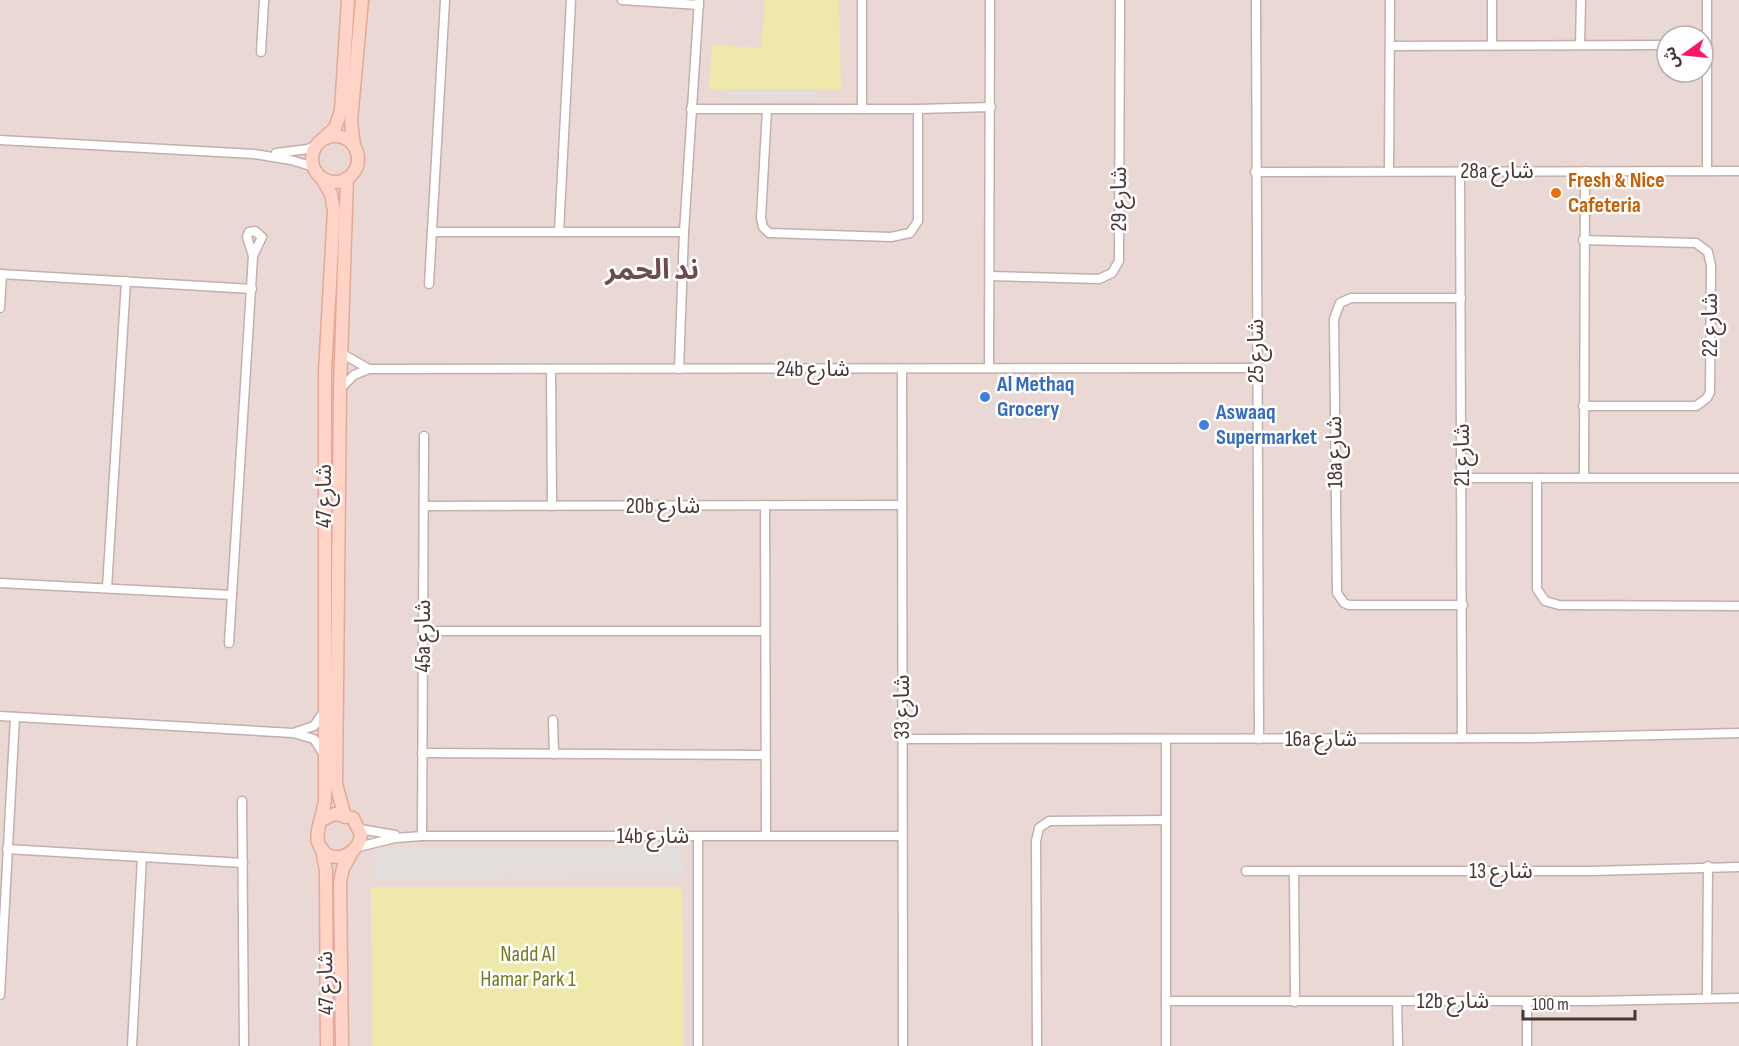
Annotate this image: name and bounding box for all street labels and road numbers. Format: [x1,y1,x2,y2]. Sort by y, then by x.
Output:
street label: 28a شارع [1460,158,1534,187]
street label: شارع 29 [1106,166,1135,232]
street label: شارع 22 [1697,293,1726,357]
street label: شارع 25 [1243,319,1272,383]
street label: 24b شارع [776,356,850,385]
street label: 18a شارع [1321,416,1351,488]
street label: شارع 21 [1449,423,1478,487]
street label: شارع 47 [311,464,340,528]
street label: 20b شارع [626,493,700,522]
street label: 45a شارع [410,600,439,672]
street label: شارع 33 [889,675,918,739]
street label: 16a شارع [1285,726,1357,755]
street label: 14b شارع [617,823,689,852]
street label: شارع 13 [1469,858,1533,887]
street label: شارع 47 [312,951,342,1015]
street label: 12b شارع [1417,988,1489,1017]

